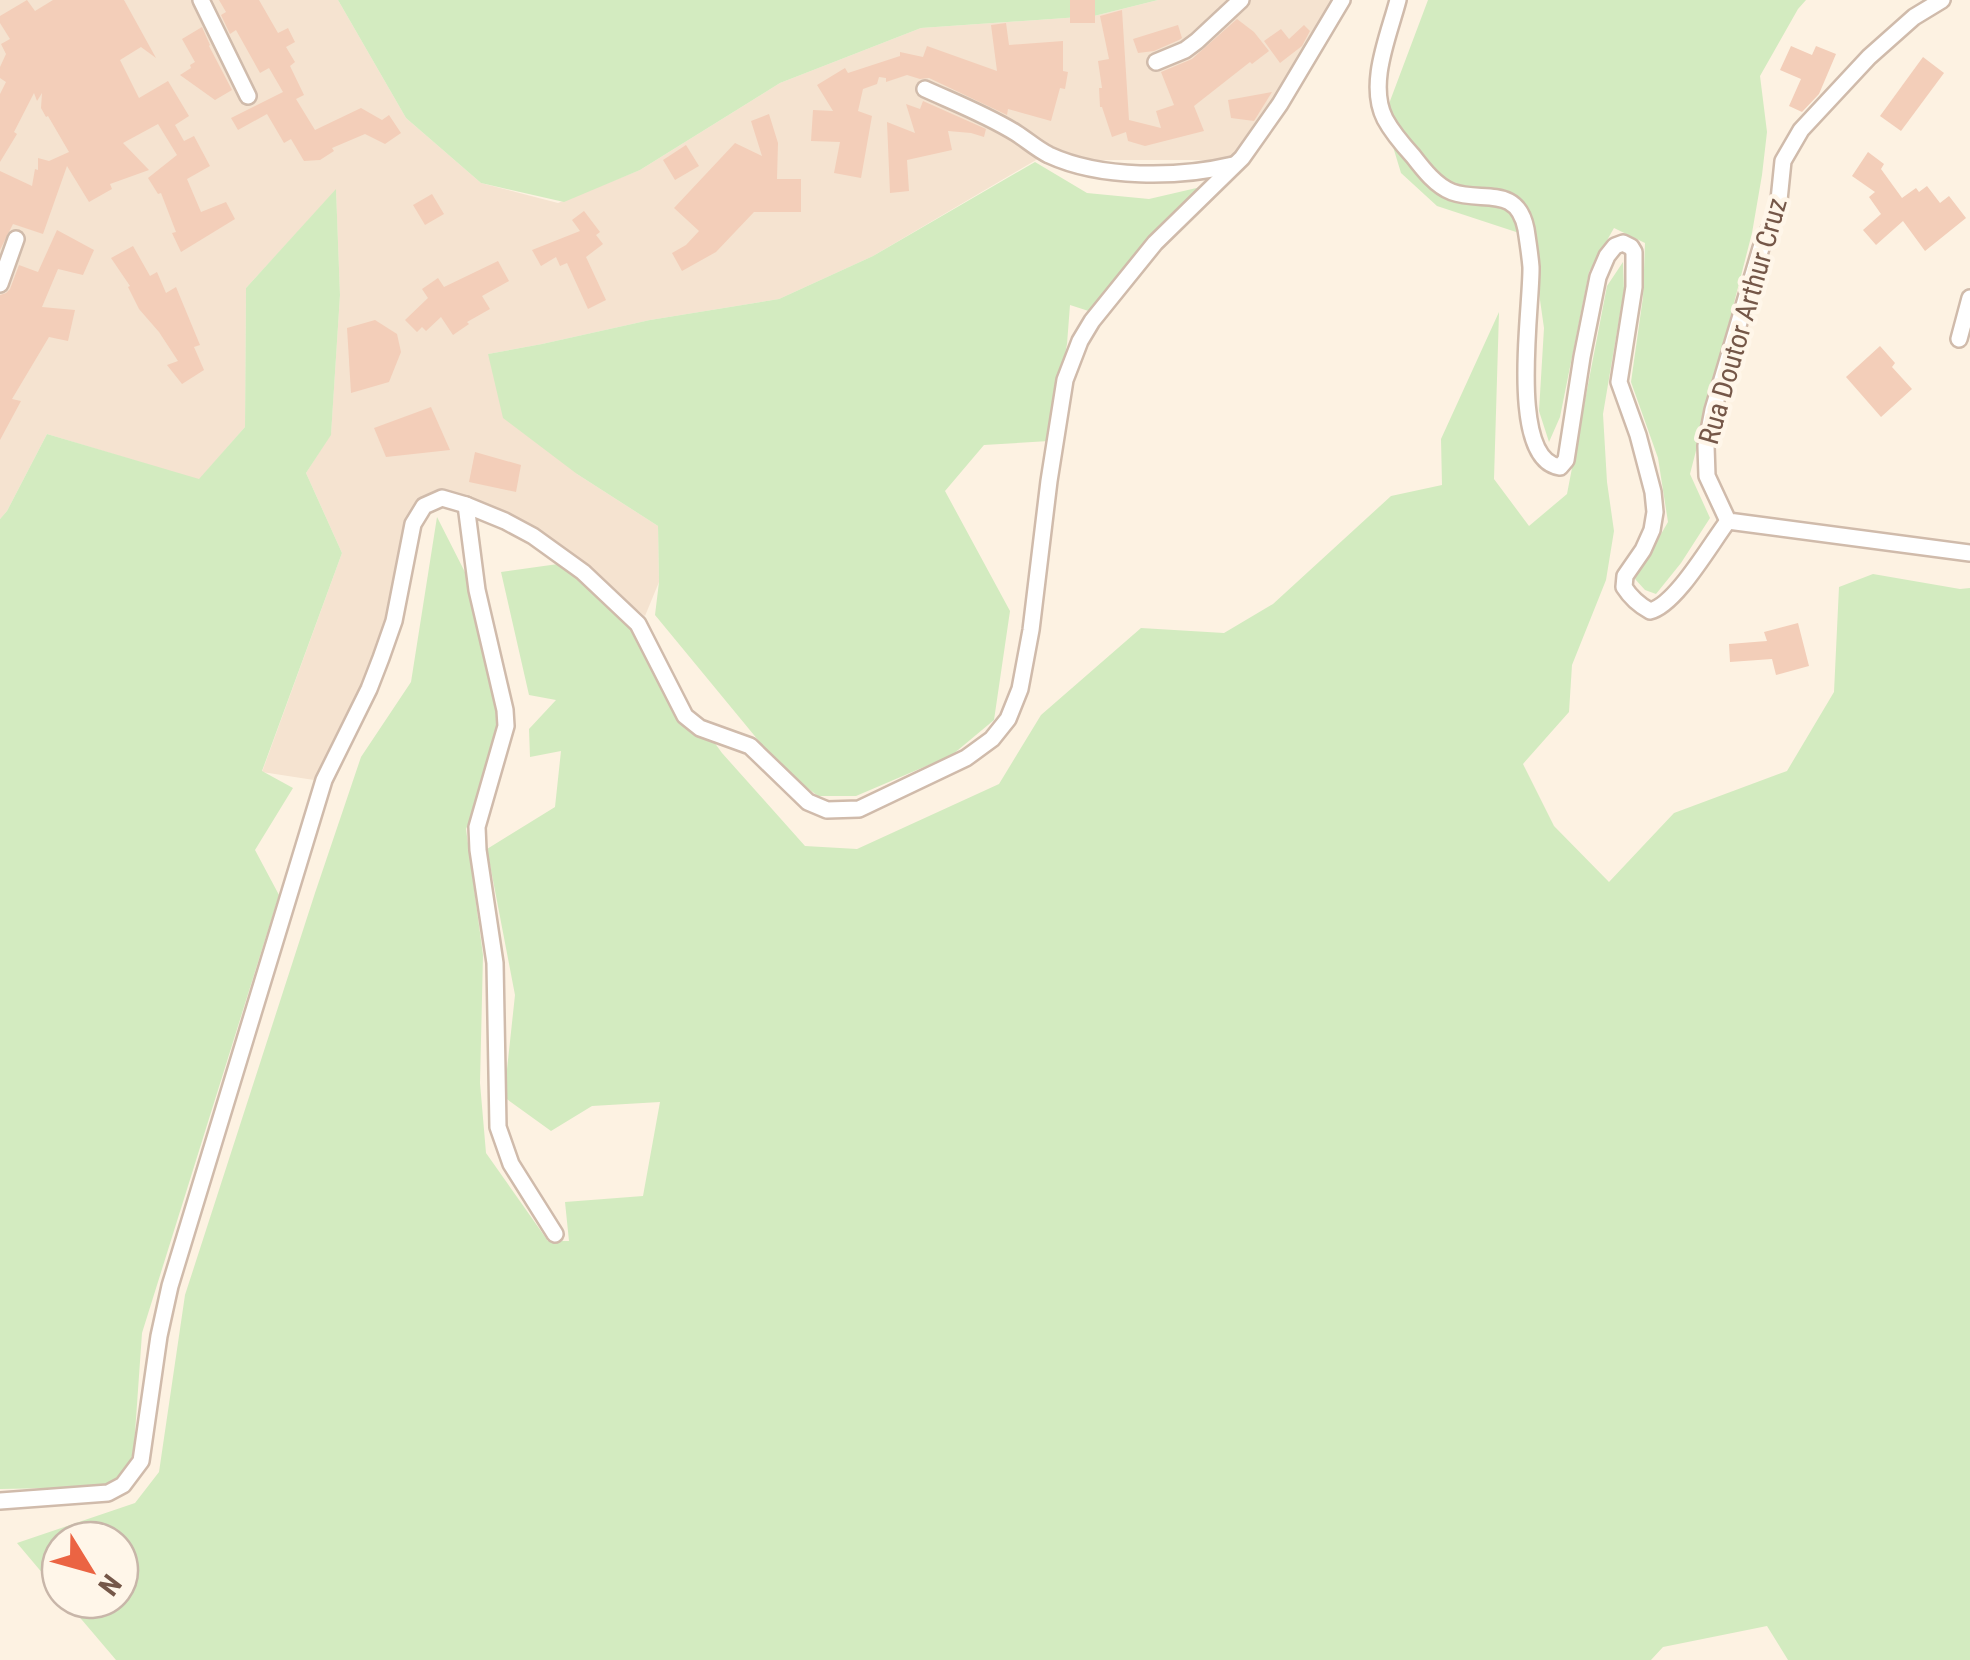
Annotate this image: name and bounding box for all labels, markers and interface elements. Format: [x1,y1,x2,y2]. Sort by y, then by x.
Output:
street label: Rua Doutor Arthur Cruz [1692,194,1794,448]
north arrow [40,1520,140,1620]
text: N [91,1568,128,1602]

